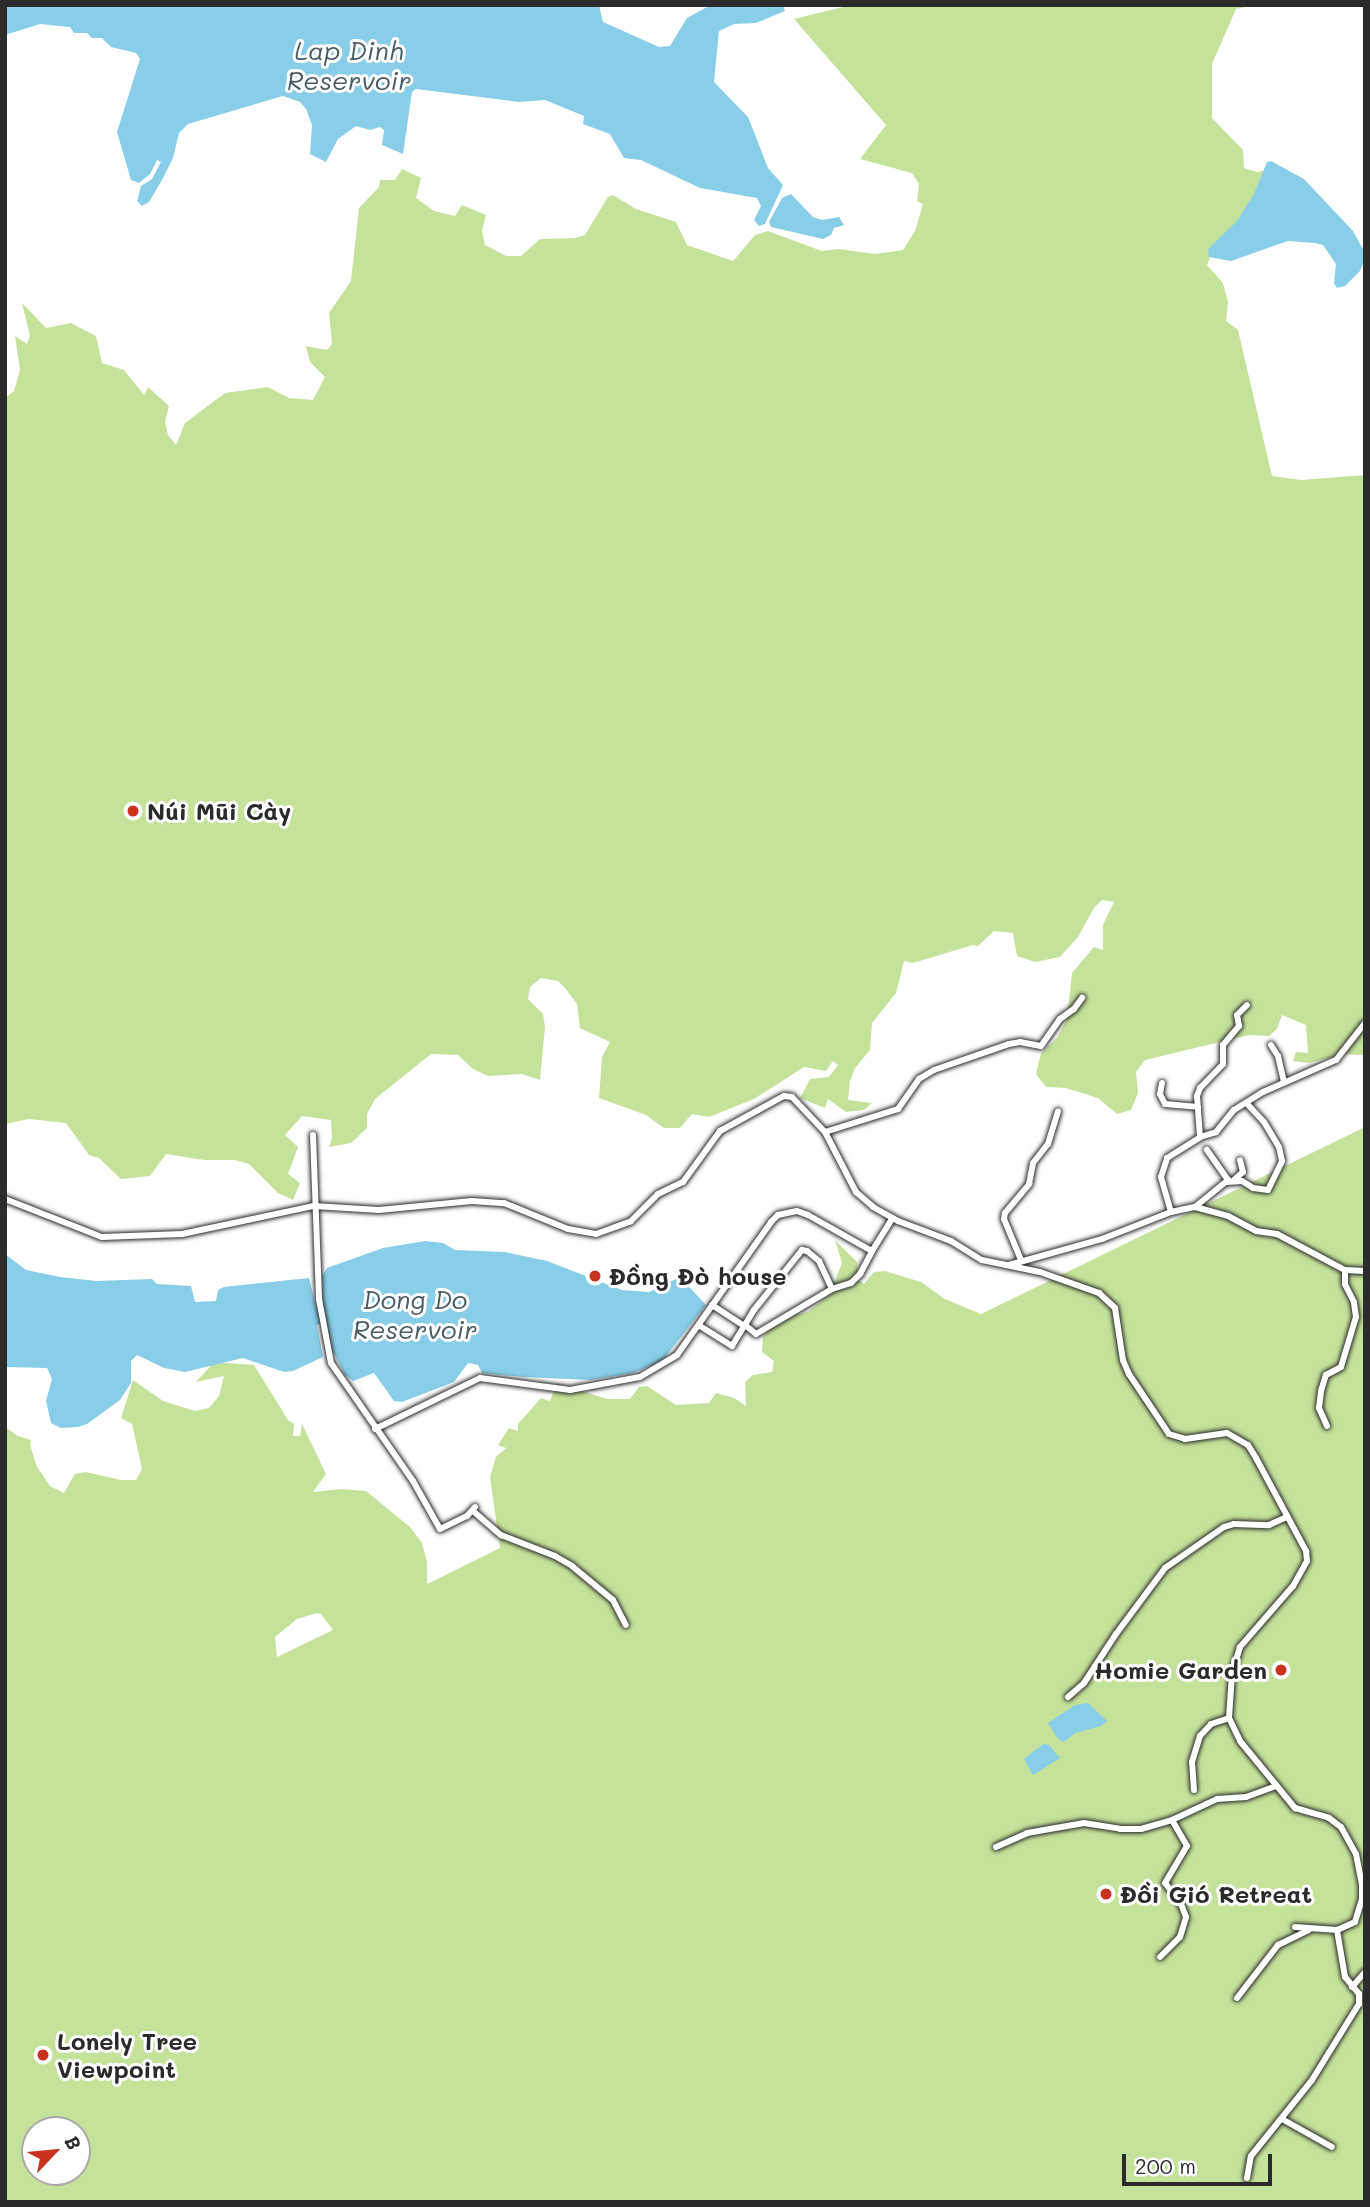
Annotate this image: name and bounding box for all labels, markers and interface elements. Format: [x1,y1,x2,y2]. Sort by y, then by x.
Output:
water label: Lap Dinh Reservoir [287,35,411,96]
place label: Núi Mũi Cày [147,797,291,825]
marker: Núi Mũi Cày [125,803,141,819]
place label: Đồng Đò house [609,1262,787,1290]
marker: Đồng Đò house [587,1268,603,1284]
water label: Dong Do Reservoir [353,1284,477,1346]
place label: Homie Garden [1094,1656,1267,1684]
marker: Homie Garden [1273,1662,1289,1678]
place label: Đồi Gió Retreat [1120,1880,1312,1908]
marker: Đồi Gió Retreat [1098,1886,1114,1902]
place label: Lonely Tree Viewpoint [57,2027,197,2083]
marker: Lonely Tree Viewpoint [35,2047,51,2063]
north arrow [21,2116,91,2186]
text: B [59,2131,88,2154]
scale bar [1125,2140,1276,2184]
text: 200 m [1135,2152,1196,2179]

